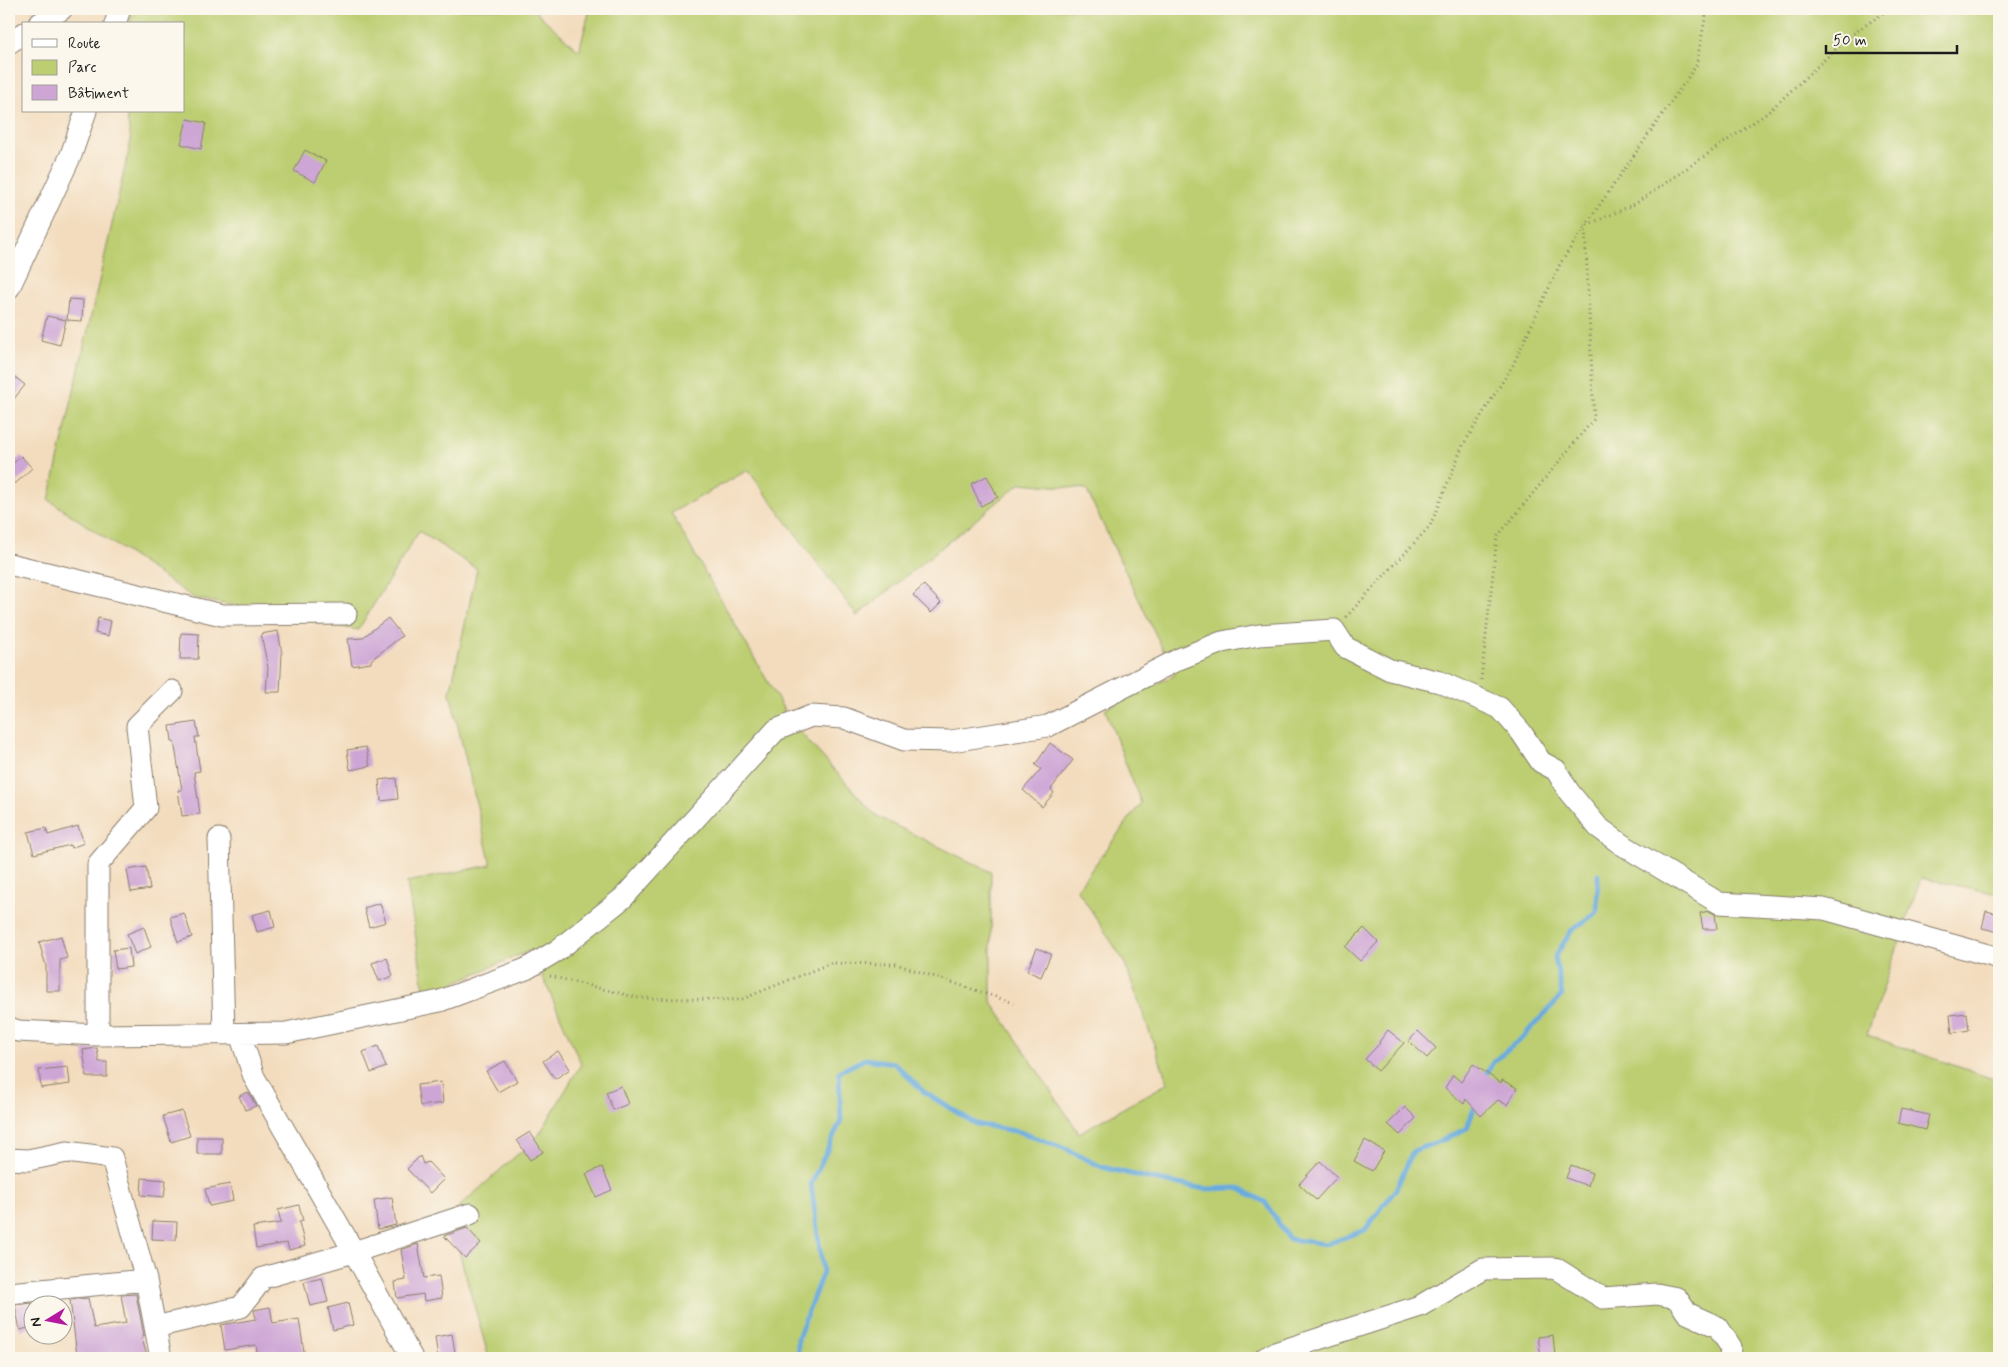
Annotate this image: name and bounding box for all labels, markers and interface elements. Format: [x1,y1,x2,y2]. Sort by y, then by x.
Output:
legend [22,22,185,112]
scale bar [1826,22,1957,54]
text: 50 m [1833,31,1867,51]
text: Route [68,34,101,54]
text: Parc [68,58,96,78]
text: Bâtiment [68,84,129,104]
north arrow [22,1294,72,1344]
text: N [27,1316,46,1328]

